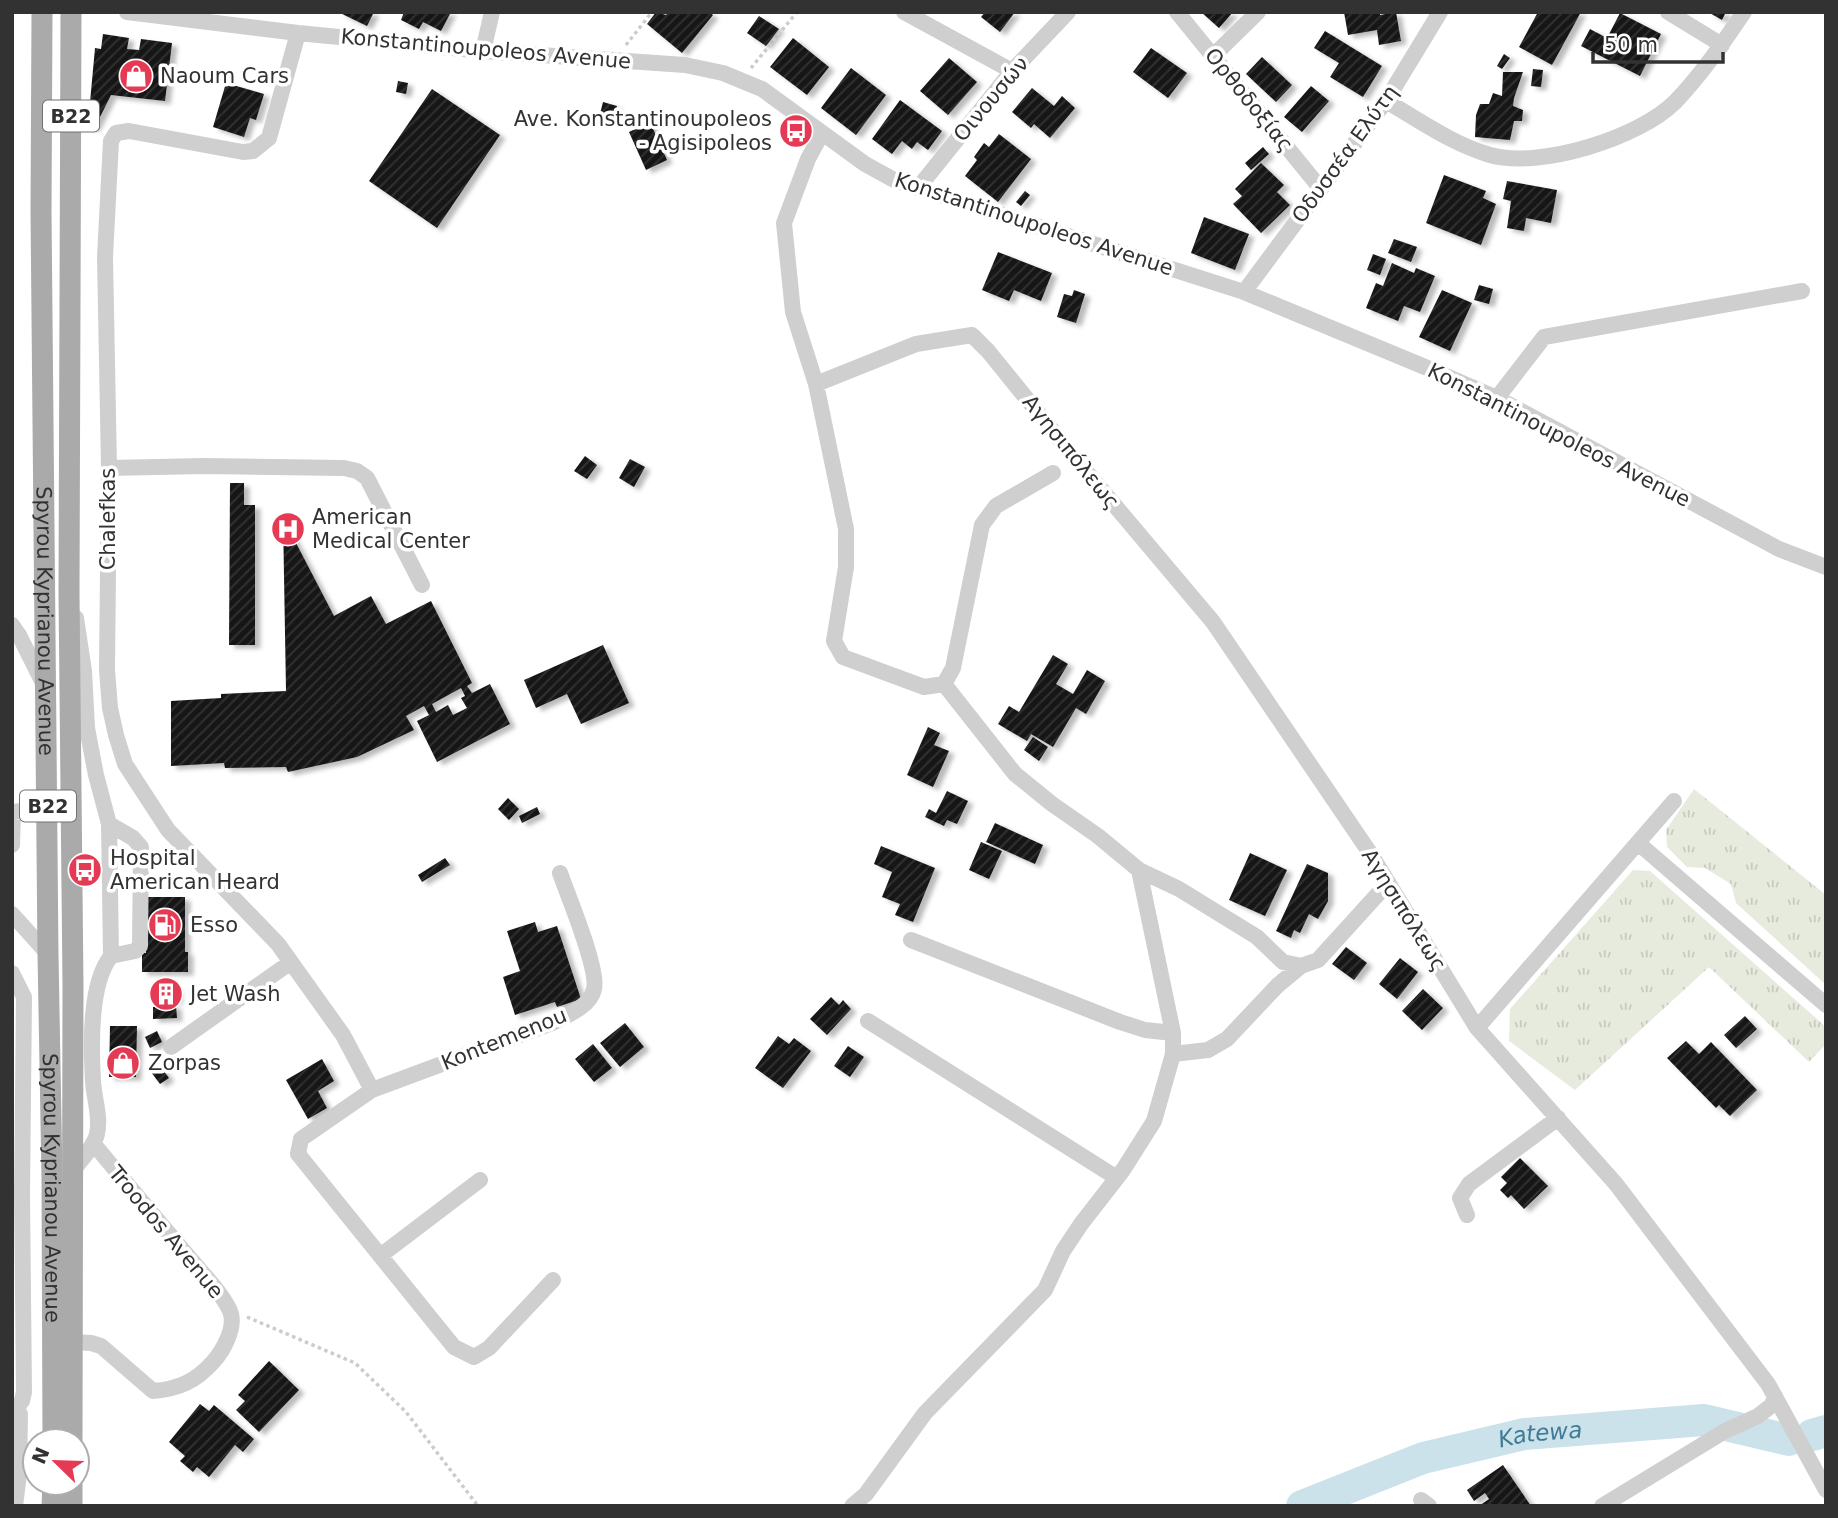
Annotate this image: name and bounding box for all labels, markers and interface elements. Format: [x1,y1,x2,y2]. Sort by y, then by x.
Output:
scale bar [1593,21,1722,65]
street label: Konstantinoupoleos Avenue [340,24,632,74]
text: 50 m [1604,33,1658,57]
street label: Ορθοδοξίας [1200,43,1298,157]
street label: Οινουσών [949,52,1033,146]
shop icon: Naoum Cars [117,57,155,95]
place label: Naoum Cars [160,64,289,88]
street label: Οδυσσέα Ελύτη [1287,81,1403,227]
road number: B22 [43,100,99,132]
place label: Ave. Konstantinoupoleos - Agisipoleos [514,107,772,155]
bus stop icon: Ave. Konstantinoupoleos - Agisipoleos [777,112,815,150]
street label: Konstantinoupoleos Avenue [892,168,1176,280]
street label: Konstantinoupoleos Avenue [1424,358,1694,512]
street label: Αγησιπόλεως [1018,390,1124,514]
street label: Chalefkas [96,468,120,570]
street label: Spyrou Kyprianou Avenue [32,486,58,756]
place label: American Medical Center [312,505,470,553]
hospital icon: American Medical Center [269,510,307,548]
road number: B22 [20,790,76,821]
street label: Αγησιπόλεως [1357,844,1451,976]
place label: Hospital American Heard [110,846,280,894]
bus stop icon: Hospital American Heard [66,851,104,889]
fuel station icon: Esso [146,906,184,944]
place label: Esso [190,913,238,937]
building icon: Jet Wash [147,975,185,1013]
place label: Jet Wash [188,982,281,1006]
street label: Kontemenou [438,1003,570,1075]
shop icon: Zorpas [104,1044,142,1082]
place label: Zorpas [148,1051,221,1075]
street label: Spyrou Kyprianou Avenue [38,1053,65,1323]
street label: Troodos Avenue [103,1160,228,1303]
water label: Katewa [1495,1417,1583,1453]
north arrow [21,1427,91,1497]
text: N [27,1444,54,1467]

